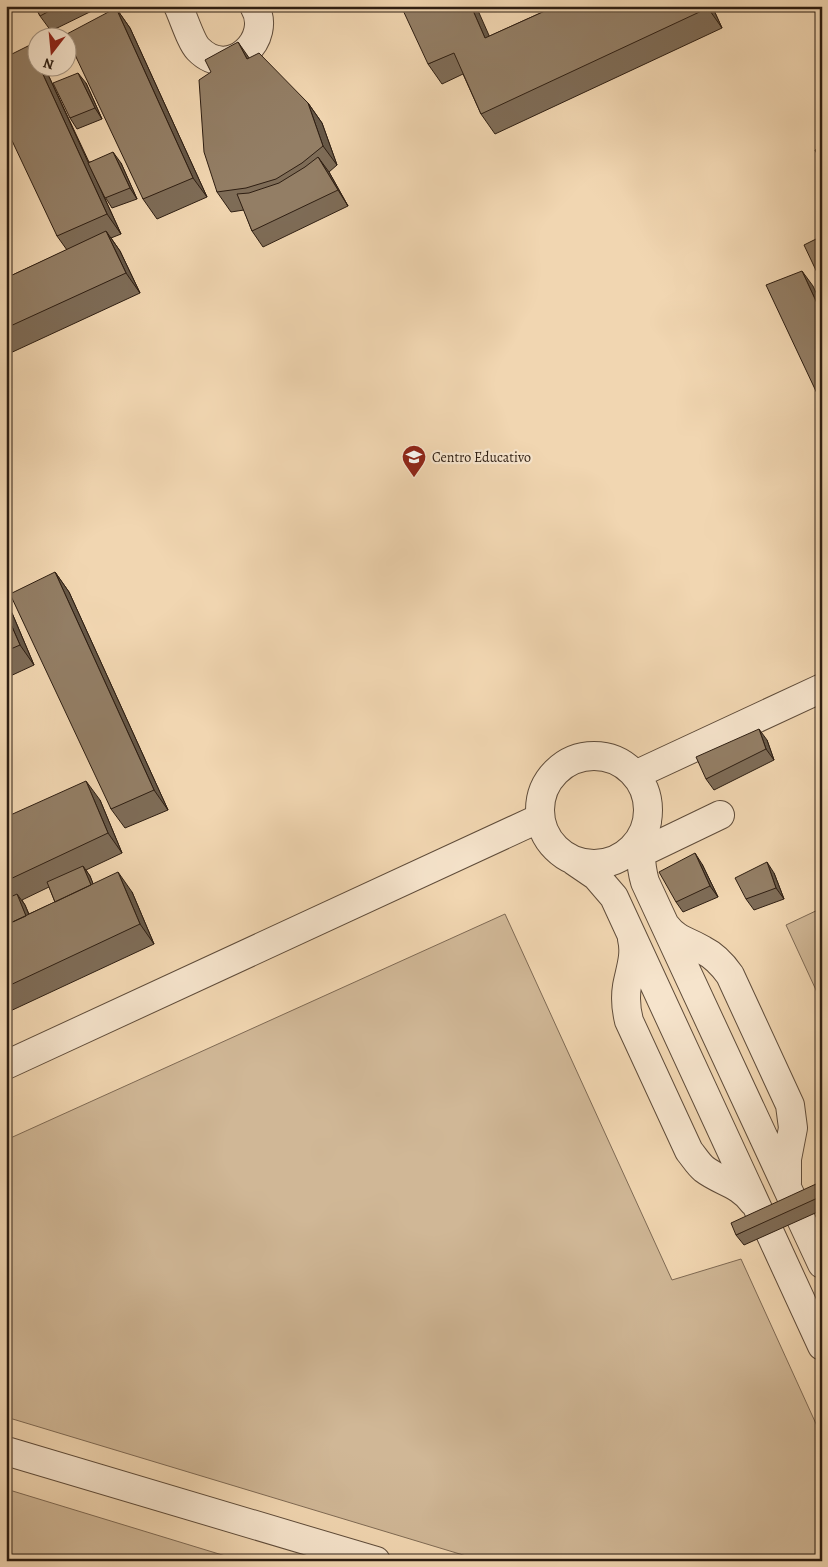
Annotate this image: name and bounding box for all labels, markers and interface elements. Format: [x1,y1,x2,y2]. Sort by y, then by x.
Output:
north arrow [28,28,78,78]
text: N [41,53,56,75]
school or university icon: Centro Educativo [401,444,427,478]
place label: Centro Educativo [432,448,531,467]

